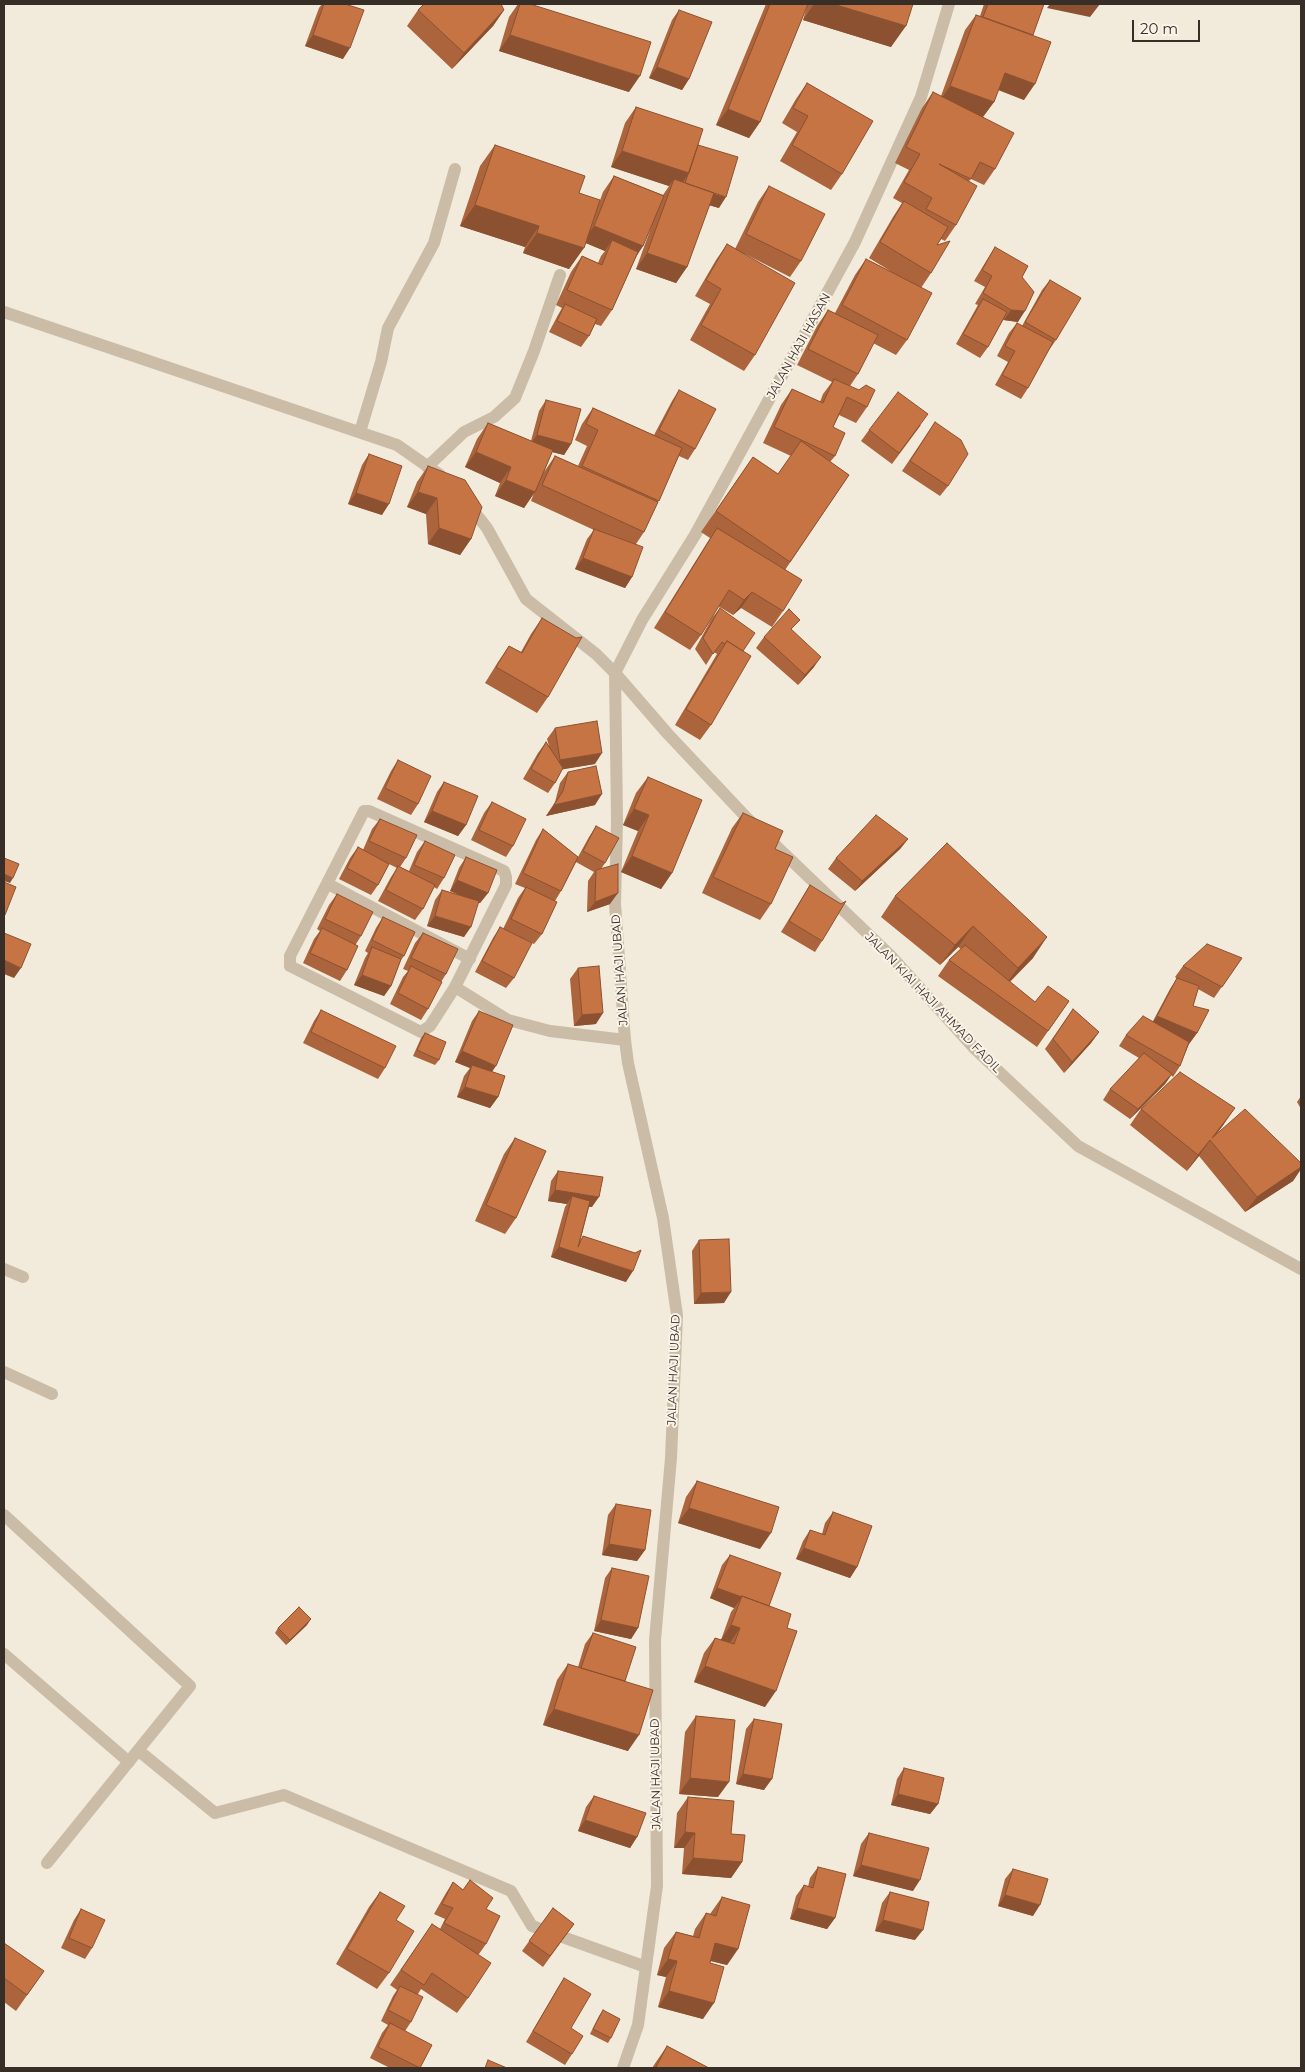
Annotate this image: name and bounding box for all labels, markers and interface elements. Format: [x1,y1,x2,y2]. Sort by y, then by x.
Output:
scale bar [1135,10,1202,42]
text: 20 m [1140,19,1178,38]
street label: JALAN HAJI HASAN [764,291,834,401]
street label: JALAN HAJI UBAD [609,914,631,1026]
street label: JALAN KIAI HAJI AHMAD FADIL [862,930,1004,1076]
street label: JALAN HAJI UBAD [665,1314,683,1426]
street label: JALAN HAJI UBAD [648,1718,664,1830]

